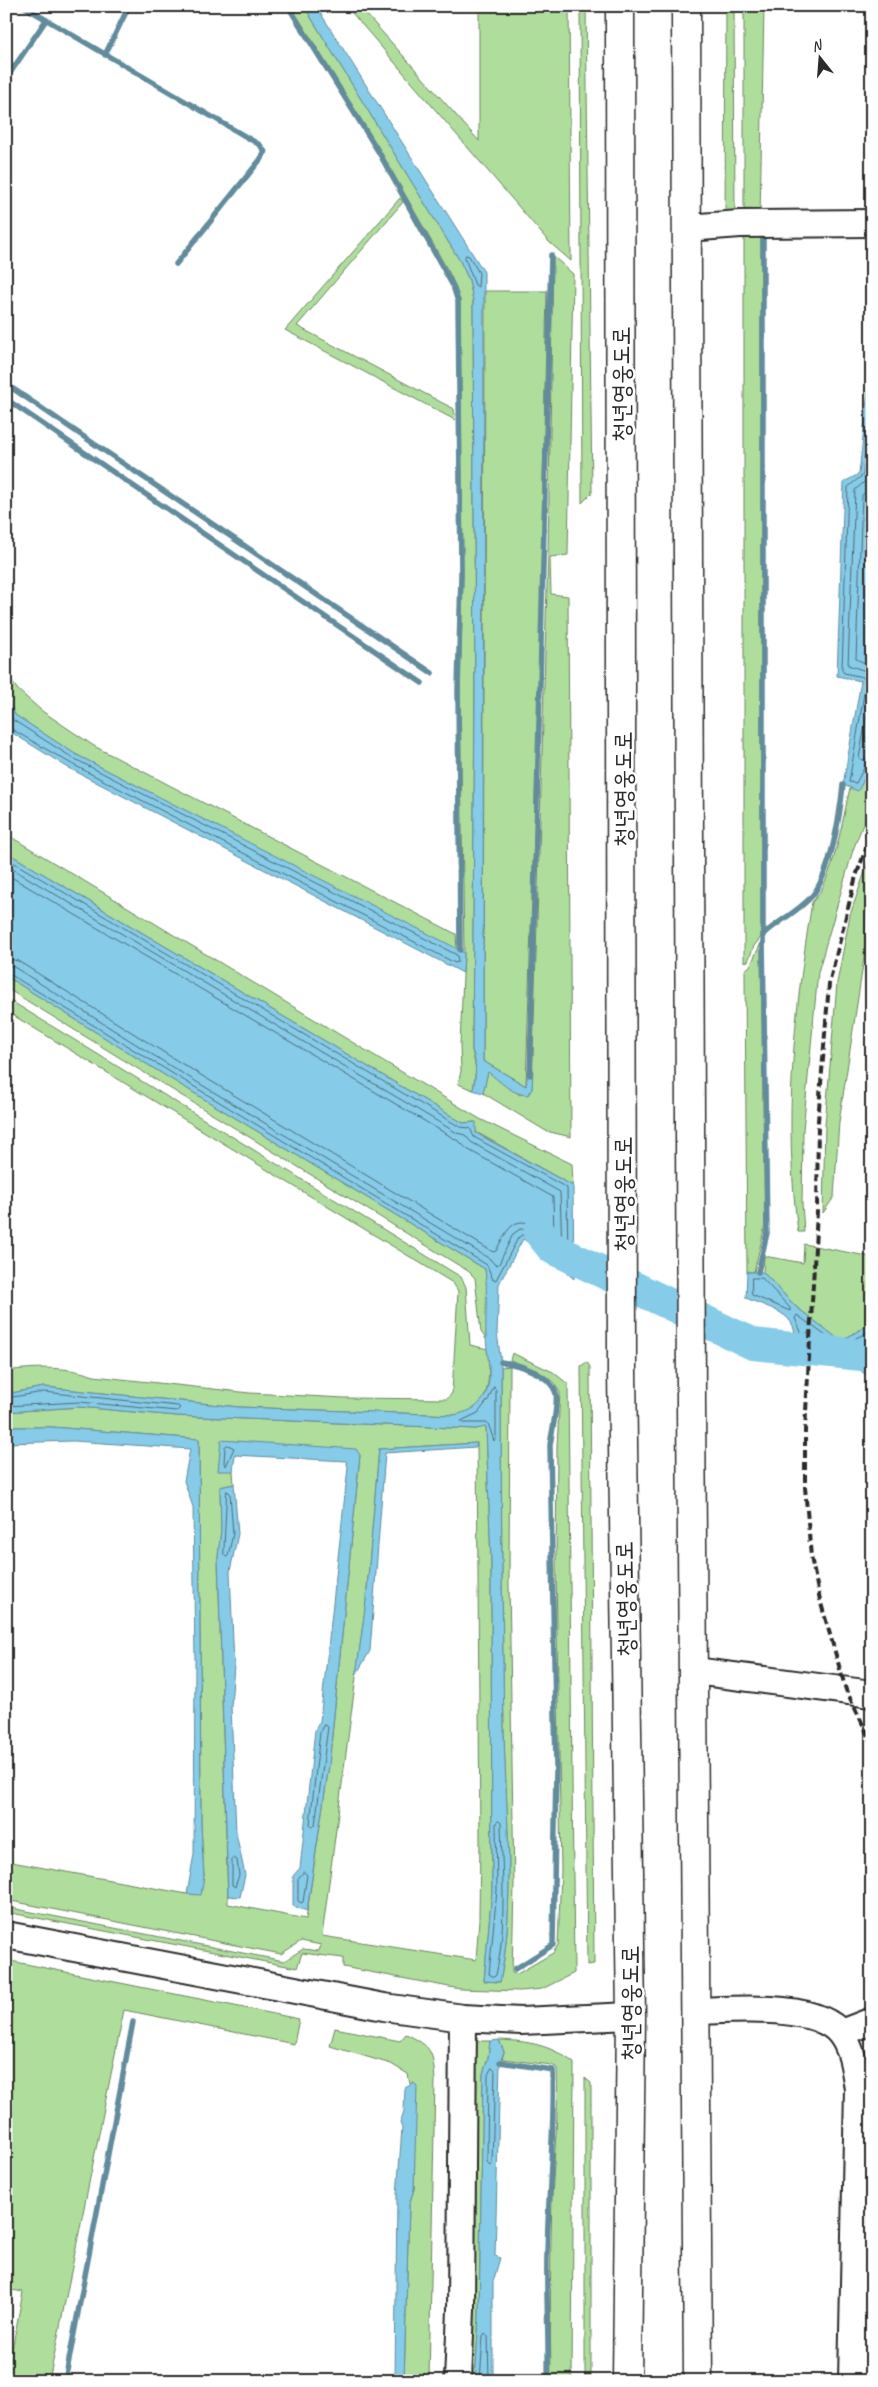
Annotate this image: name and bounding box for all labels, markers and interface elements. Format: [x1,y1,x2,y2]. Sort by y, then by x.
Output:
north arrow [796,32,846,82]
text: N [810,36,825,55]
street label: 청년영웅도로 [606,326,636,442]
street label: 청년영웅도로 [608,731,638,847]
street label: 청년영웅도로 [608,1136,638,1252]
street label: 청년영웅도로 [609,1541,641,1657]
street label: 청년영웅도로 [615,1945,645,2061]

